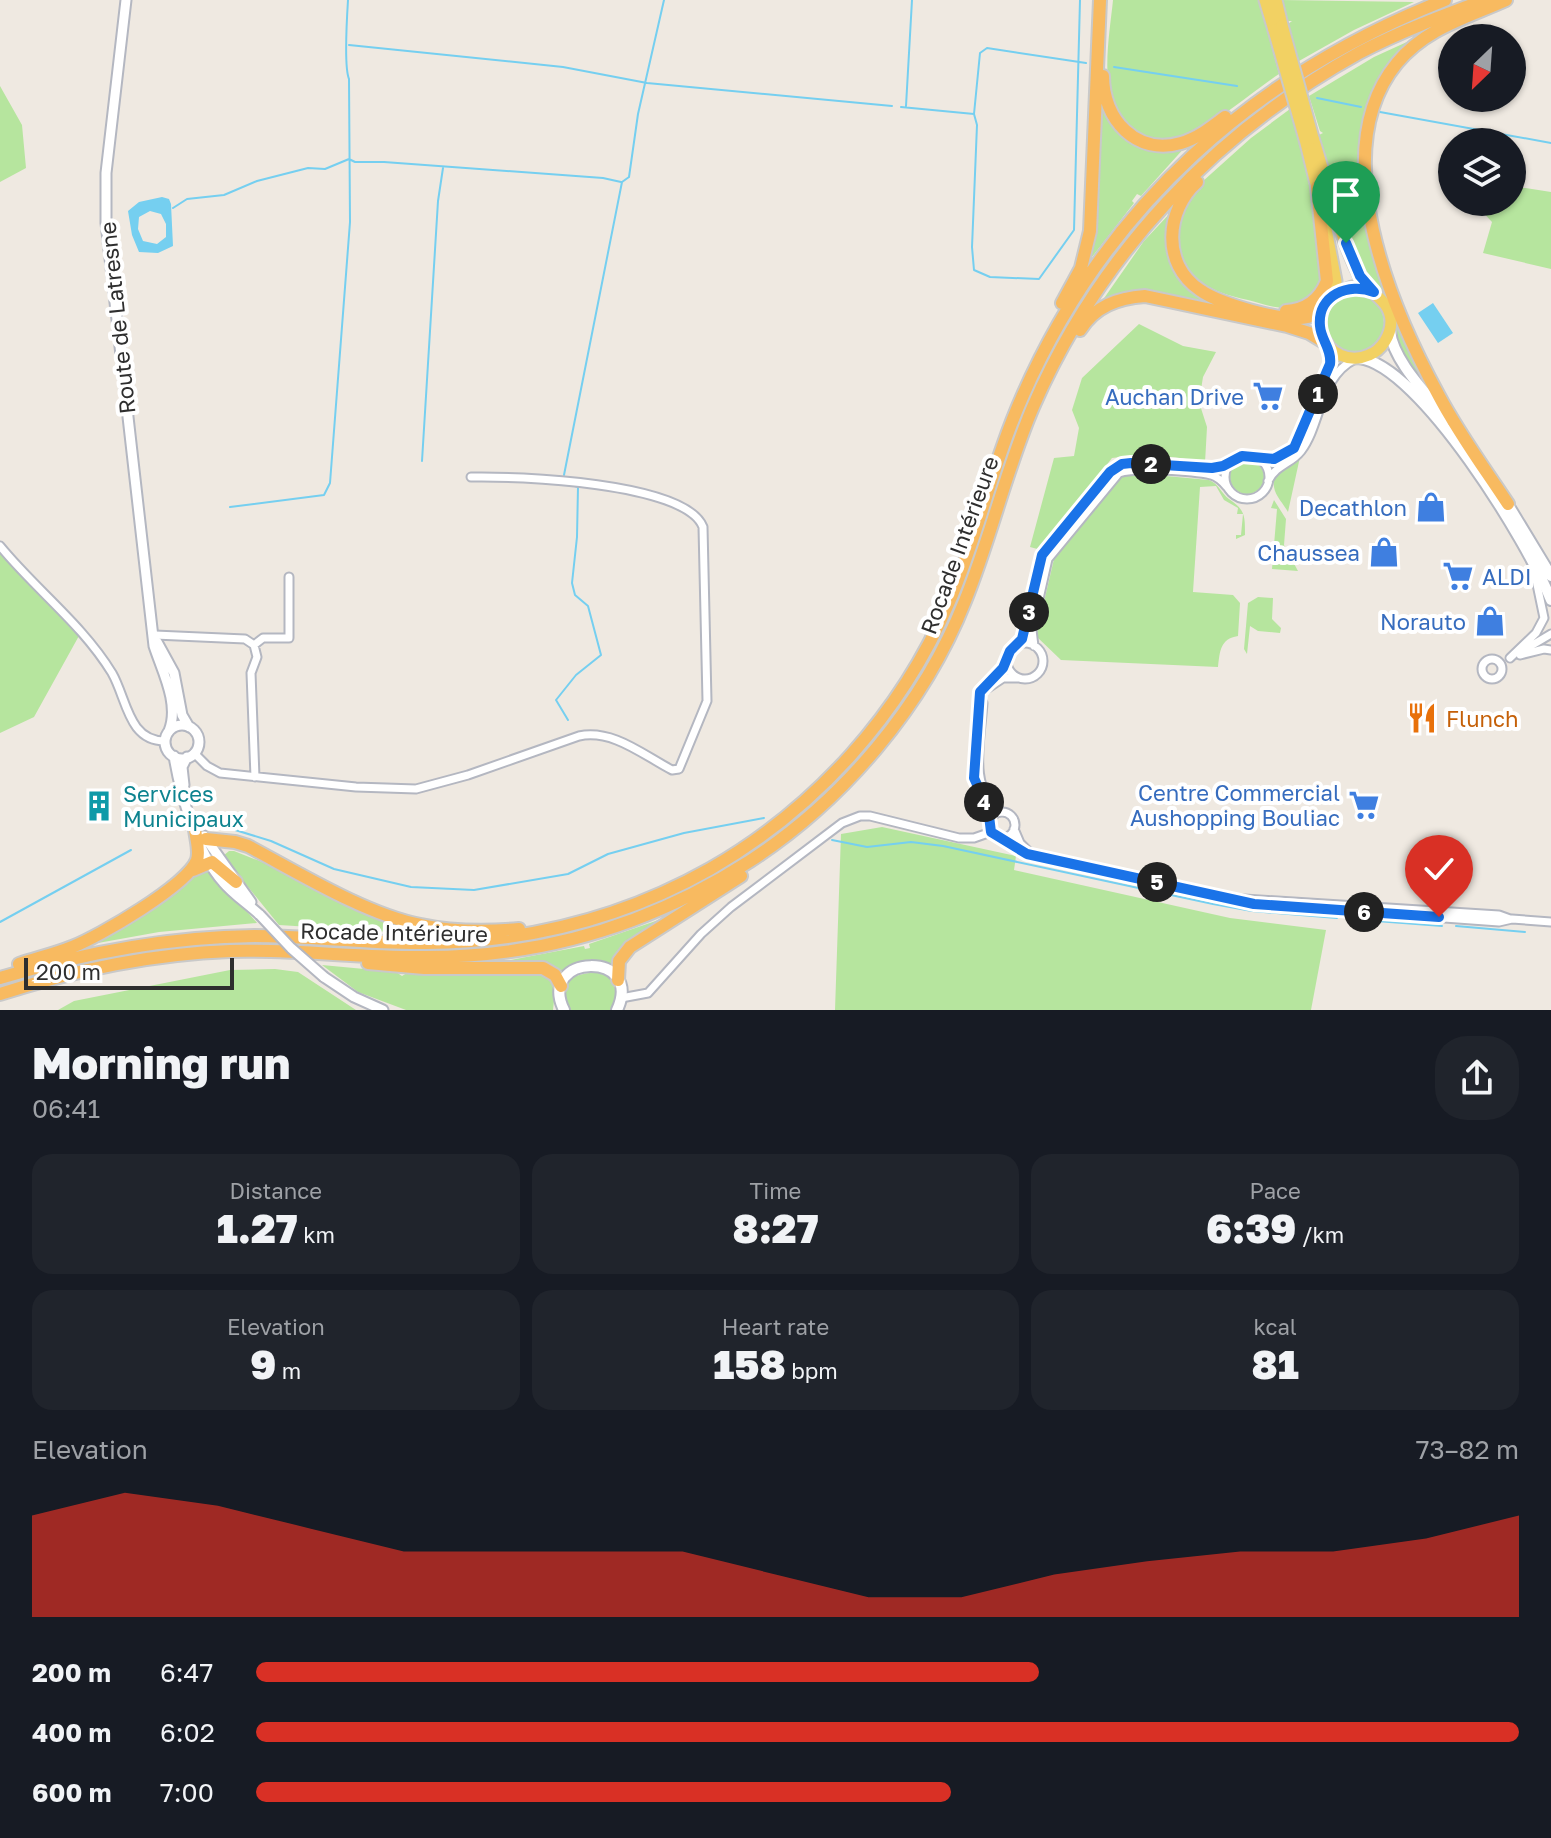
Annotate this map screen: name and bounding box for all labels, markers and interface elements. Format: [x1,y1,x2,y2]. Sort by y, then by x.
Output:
north arrow [1438,24,1526,112]
map controls [1438,24,1526,216]
button: layers [1438,128,1526,216]
pin [1312,161,1380,243]
icon: arrive [1324,173,1368,217]
street label: Route de Latresne [93,221,141,415]
pin: 1 [1298,374,1338,414]
supermarket icon: Auchan Drive [1251,379,1285,413]
text: 1 [1312,380,1324,407]
place label: Auchan Drive [1105,383,1244,410]
pin: 2 [1131,444,1171,484]
text: 2 [1144,450,1158,477]
street label: Rocade Intérieure [914,452,1004,638]
shop icon: Decathlon [1414,490,1448,524]
place label: Decathlon [1299,494,1407,521]
shop icon: Chaussea [1367,535,1401,569]
place label: Chaussea [1257,539,1360,566]
supermarket icon: ALDI [1441,559,1475,593]
place label: ALDI [1482,563,1532,590]
pin: 3 [1009,592,1049,632]
text: 3 [1022,598,1036,625]
shop icon: Norauto [1473,604,1507,638]
place label: Norauto [1380,608,1466,635]
restaurant icon: Flunch [1405,701,1439,735]
place label: Flunch [1446,705,1519,732]
place label: Centre Commercial Aushopping Bouliac [1130,779,1340,831]
place label: Services Municipaux [123,780,244,832]
pin: 4 [964,782,1004,822]
text: 4 [977,788,991,815]
supermarket icon: Centre Commercial Aushopping Bouliac [1347,788,1381,822]
building icon: Services Municipaux [82,789,116,823]
pin [1405,835,1473,917]
icon: check [1417,847,1461,891]
pin: 5 [1137,862,1177,902]
text: 5 [1150,868,1164,895]
pin: 6 [1344,892,1384,932]
text: 6 [1357,898,1371,925]
street label: Rocade Intérieure [300,917,488,947]
scale bar [24,954,234,990]
text: 200 m [36,958,101,985]
text: Morning run [32,1036,290,1089]
button: share [1435,1036,1519,1120]
text: 06:41 [32,1093,100,1124]
text: Distance [230,1177,322,1204]
text: Time [750,1177,801,1204]
text: Pace [1249,1177,1301,1204]
text: 1.27 [217,1204,298,1252]
text: 8:27 [732,1204,819,1252]
text: 6:39 [1206,1204,1296,1252]
text: km [298,1221,335,1248]
text: /km [1296,1221,1344,1248]
text: Elevation [227,1313,325,1340]
text: Heart rate [722,1313,829,1340]
text: kcal [1253,1313,1297,1340]
text: 9 [250,1340,276,1388]
text: 158 [713,1340,786,1388]
text: 81 [1251,1340,1299,1388]
text: m [276,1357,301,1384]
text: bpm [786,1357,838,1384]
text: Elevation [32,1434,148,1465]
text: 73–82 m [1416,1434,1519,1465]
text: 200 m [32,1657,111,1688]
text: 6:47 [160,1657,213,1688]
text: 400 m [32,1717,111,1748]
text: 6:02 [160,1717,215,1748]
text: 600 m [32,1777,112,1808]
text: 7:00 [160,1777,214,1808]

